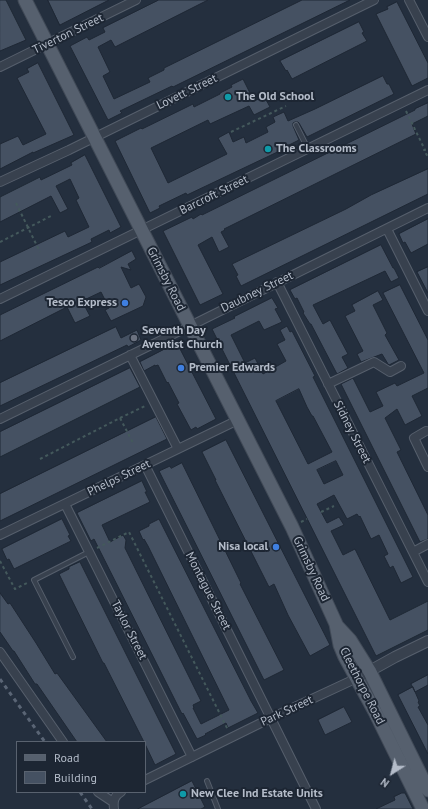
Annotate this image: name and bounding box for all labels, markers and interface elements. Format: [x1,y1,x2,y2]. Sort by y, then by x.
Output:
street label: Tiverton Street [30,11,106,57]
street label: Lovett Street [154,71,220,113]
place label: The Old School [236,90,314,104]
marker: The Old School [223,92,233,102]
place label: The Classrooms [276,142,357,156]
marker: The Classrooms [263,144,273,154]
street label: Barcroft Street [177,172,251,218]
street label: Grimsby Road [144,245,188,313]
street label: Daubney Street [219,268,295,316]
place label: Tesco Express [47,296,117,310]
marker: Tesco Express [120,298,130,308]
place label: Seventh Day Aventist Church [142,324,222,352]
marker: Seventh Day Aventist Church [129,333,139,343]
place label: Premier Edwards [189,361,275,375]
marker: Premier Edwards [176,363,186,373]
street label: Sidney Street [330,398,374,466]
street label: Phelps Street [85,457,153,499]
street label: Grimsby Road [290,534,332,604]
place label: Nisa local [218,540,268,554]
marker: Nisa local [271,542,281,552]
street label: Montague Street [182,550,234,632]
street label: Taylor Street [108,598,150,662]
street label: Cleethorpe Road [336,645,388,727]
street label: Park Street [259,693,315,729]
legend [16,741,146,793]
text: Road [54,750,79,765]
north arrow [372,753,412,793]
text: Building [54,770,97,785]
text: N [378,775,392,791]
place label: New Clee Ind Estate Units [191,787,323,801]
marker: New Clee Ind Estate Units [178,789,188,799]

